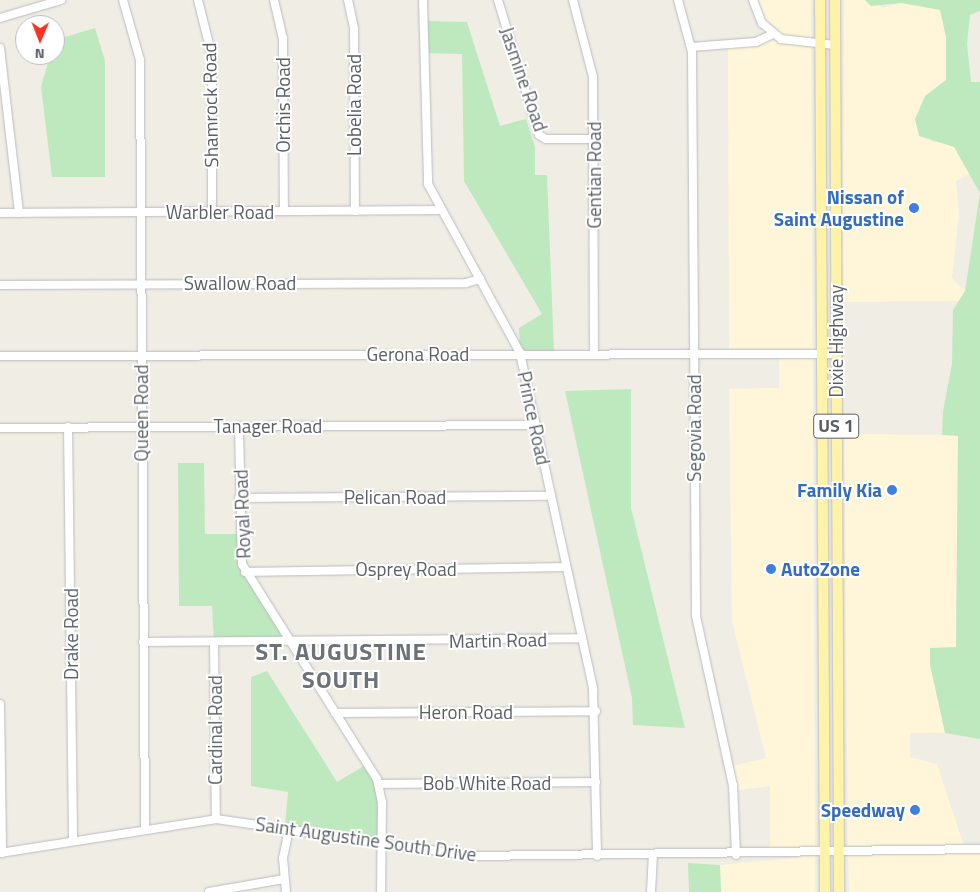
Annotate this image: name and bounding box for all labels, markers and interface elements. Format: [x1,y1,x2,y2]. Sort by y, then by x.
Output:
north arrow [15,15,65,65]
street label: Jasmine Road [495,24,553,134]
street label: Shamrock Road [198,42,222,168]
text: N [35,44,45,65]
street label: Lobelia Road [343,54,365,156]
street label: Orchis Road [272,57,294,153]
street label: Gentian Road [583,121,605,229]
place label: Nissan of Saint Augustine [774,186,904,230]
street label: Warbler Road [166,201,274,223]
marker: Nissan of Saint Augustine [908,202,920,214]
street label: Swallow Road [184,272,296,294]
street label: Dixie Highway [825,285,847,397]
street label: Gerona Road [367,343,469,365]
street label: Queen Road [130,364,152,462]
street label: Prince Road [513,369,555,467]
street label: Segovia Road [683,374,705,482]
road number: US 1 [812,411,860,442]
street label: Tanager Road [214,415,322,437]
street label: Royal Road [229,469,255,559]
place label: Family Kia [797,479,882,501]
marker: Family Kia [886,484,898,496]
street label: Pelican Road [344,486,446,508]
street label: Osprey Road [355,558,457,580]
place label: AutoZone [781,558,860,580]
marker: AutoZone [765,563,777,575]
street label: Drake Road [60,588,82,680]
street label: Martin Road [449,628,547,652]
district label: ST. AUGUSTINE SOUTH [254,638,428,694]
street label: Cardinal Road [204,675,226,785]
street label: Heron Road [419,701,513,723]
street label: Bob White Road [423,772,551,794]
place label: Speedway [821,799,905,821]
marker: Speedway [909,804,921,816]
street label: Saint Augustine South Drive [254,812,478,866]

